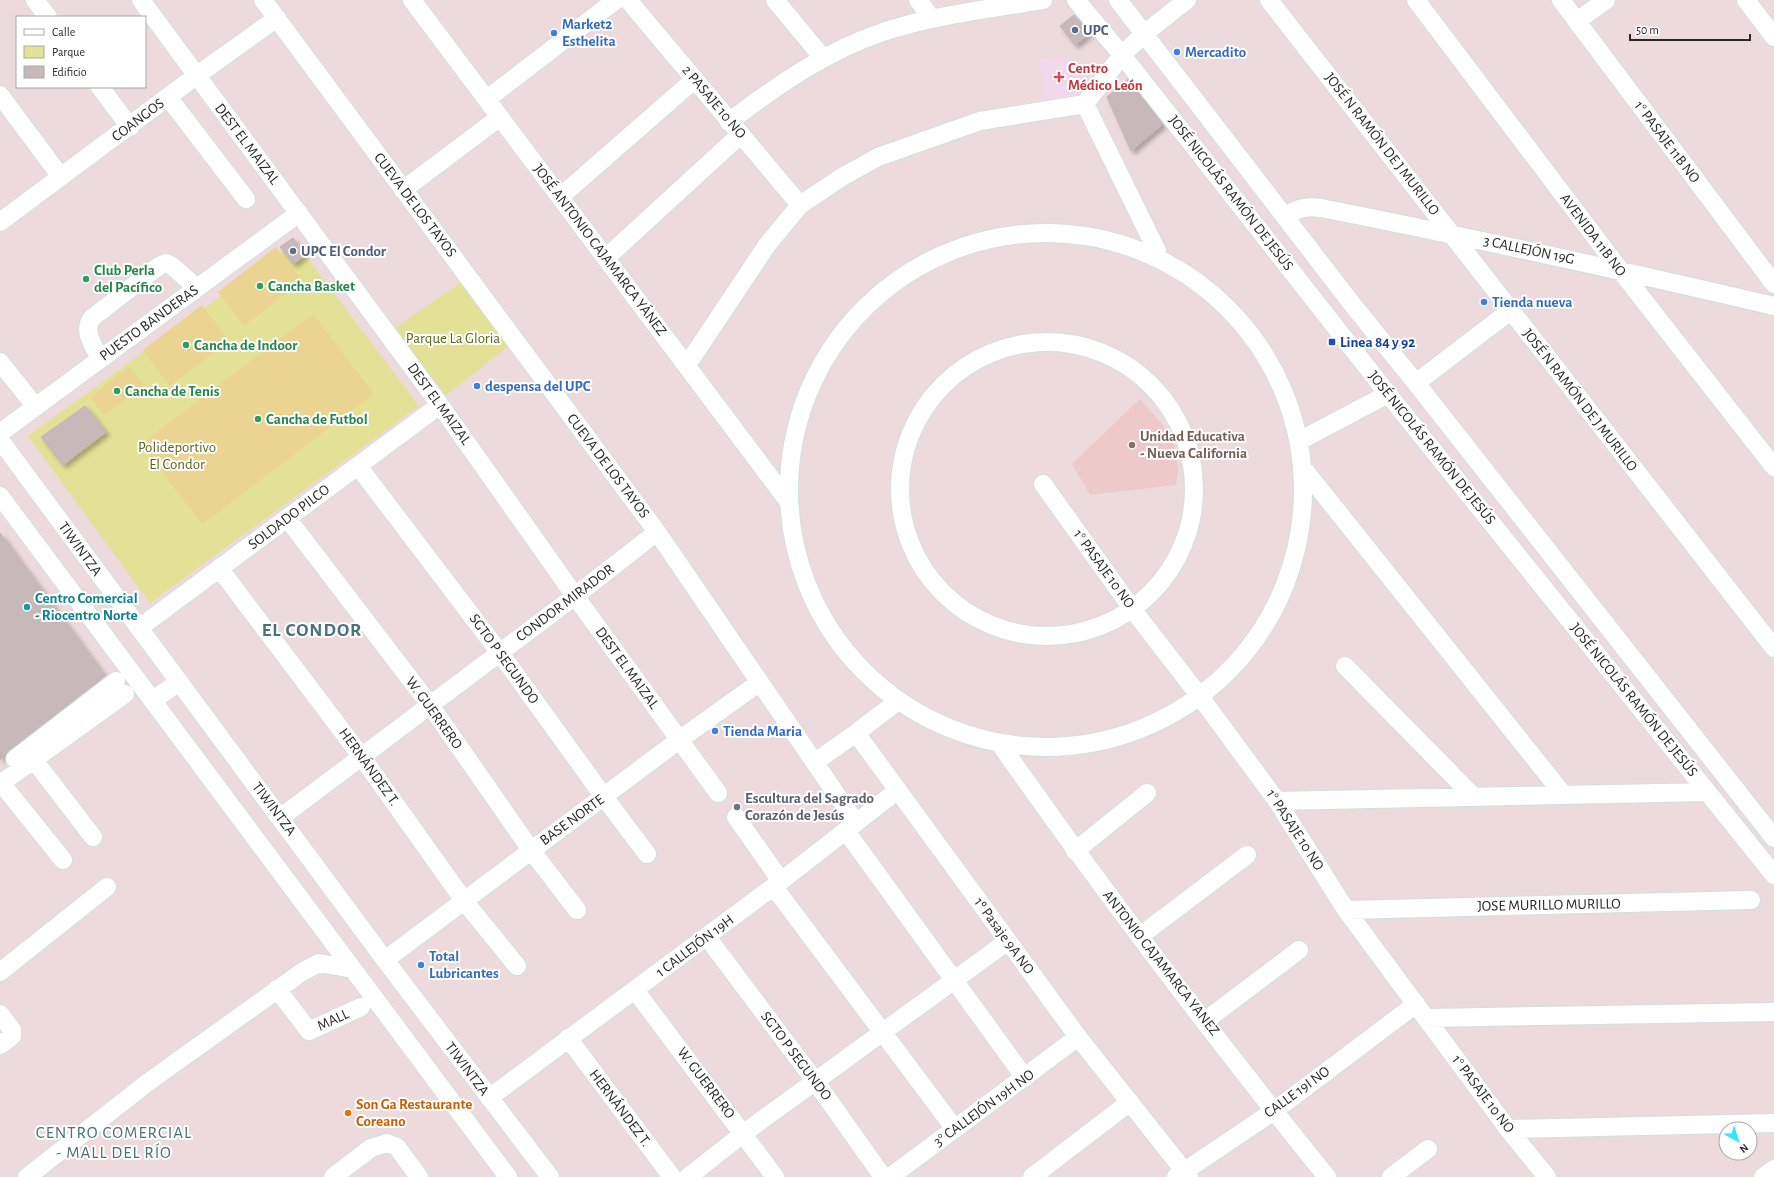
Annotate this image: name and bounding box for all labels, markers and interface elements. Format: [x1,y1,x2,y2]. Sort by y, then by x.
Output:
legend [16,16,146,88]
scale bar [1630,16,1750,42]
place label: Market2 Esthelita [562,17,616,49]
place label: UPC [1083,23,1109,38]
text: 50 m [1636,24,1659,36]
marker: UPC [1070,25,1080,35]
text: Calle [52,26,75,38]
marker: Market2 Esthelita [549,28,559,38]
place label: Mercadito [1185,45,1246,60]
text: Parque [52,46,85,58]
marker: Mercadito [1172,47,1182,57]
place label: Centro Médico León [1068,61,1143,93]
street label: 2 PASAJE 10 NO [679,63,749,141]
text: Edificio [52,66,87,78]
street label: JOSÉ N RAMÓN DE J MURILLO [1322,69,1444,218]
marker: Centro Médico León [1053,71,1065,83]
street label: COANGOS [109,96,167,144]
street label: 1° PASAJE 11B NO [1631,98,1703,186]
street label: DEST EL MAIZAL [212,101,283,188]
street label: JOSÉ NICOLÁS RAMÓN DE JESÚS [1166,111,1298,273]
street label: CUEVA DE LOS TAYOS [371,150,459,260]
street label: JOSÉ ANTONIO CAJAMARCA YÁNEZ [531,160,671,339]
street label: AVENIDA 11B NO [1557,191,1629,279]
street label: 3 CALLEJÓN 19G [1482,231,1576,267]
place label: UPC El Condor [301,244,387,259]
marker: UPC El Condor [288,246,298,256]
place label: Club Perla del Pacífico [94,263,162,295]
marker: Club Perla del Pacífico [81,274,91,284]
place label: Cancha Basket [268,279,355,294]
marker: Cancha Basket [255,281,265,291]
street label: PUESTO BANDERAS [97,282,201,364]
place label: Tienda nueva [1492,295,1572,310]
marker: Tienda nueva [1479,297,1489,307]
street label: JOSÉ N RAMÓN DE J MURILLO [1520,325,1642,474]
park label: Parque La Gloria [406,331,500,346]
place label: Linea 84 y 92 [1340,335,1415,350]
marker: Linea 84 y 92 [1327,337,1337,347]
place label: Cancha de Indoor [194,338,298,353]
marker: Cancha de Indoor [181,340,191,350]
street label: DEST EL MAIZAL [404,360,474,448]
street label: JOSÉ NICOLÁS RAMÓN DE JESÚS [1366,367,1500,527]
place label: despensa del UPC [485,379,591,394]
marker: despensa del UPC [472,381,482,391]
place label: Cancha de Tenis [125,384,220,399]
marker: Cancha de Tenis [112,386,122,396]
street label: CUEVA DE LOS TAYOS [564,411,652,521]
place label: Cancha de Futbol [266,412,368,427]
marker: Cancha de Futbol [253,414,263,424]
place label: Unidad Educativa - Nueva California [1140,429,1247,461]
park label: Polideportivo El Condor [138,440,216,472]
marker: Unidad Educativa - Nueva California [1127,440,1137,450]
street label: SOLDADO PILCO [246,482,332,552]
street label: TIWINTZA [56,519,105,579]
street label: 1° PASAJE 10 NO [1071,527,1137,611]
street label: CONDOR MIRADOR [513,562,617,644]
place label: Centro Comercial - Riocentro Norte [35,591,138,623]
marker: Centro Comercial - Riocentro Norte [22,602,32,612]
street label: SGTO P SEGUNDO [466,611,542,707]
street label: JOSÉ NICOLÁS RAMÓN DE JESÚS [1568,619,1702,779]
district label: EL CONDOR [262,621,362,640]
street label: DEST EL MAIZAL [592,624,662,712]
street label: W. GUERRERO [403,674,465,752]
street label: HERNÁNDEZ T. [336,724,404,809]
place label: Tienda Maria [723,724,802,739]
marker: Tienda Maria [710,726,720,736]
street label: TIWINTZA [249,780,299,839]
street label: 1° PASAJE 10 NO [1263,787,1327,873]
place label: Escultura del Sagrado Corazón de Jesús [745,791,874,823]
street label: BASE NORTE [537,792,607,848]
marker: Escultura del Sagrado Corazón de Jesús [732,802,742,812]
street label: ANTONIO CAJAMARCA YANEZ [1100,888,1222,1038]
street label: 1º Pasaje 9A NO [971,895,1037,977]
street label: JOSE MURILLO MURILLO [1477,896,1621,914]
street label: 1 CALLEJÓN 19H [652,910,737,980]
place label: Total Lubricantes [429,949,499,981]
marker: Total Lubricantes [416,960,426,970]
street label: MALL [315,1006,352,1034]
street label: SGTO P SEGUNDO [758,1009,834,1103]
street label: TIWINTZA [442,1040,492,1099]
street label: W. GUERRERO [674,1044,738,1122]
street label: 1° PASAJE 10 NO [1449,1052,1517,1136]
street label: CALLE 19I NO [1261,1063,1333,1121]
street label: 3° CALLEJÓN 19H NO [930,1065,1037,1149]
street label: HERNÁNDEZ T. [586,1066,655,1149]
place label: Son Ga Restaurante Coreano [356,1097,472,1129]
marker: Son Ga Restaurante Coreano [343,1108,353,1118]
north arrow [1718,1121,1758,1161]
district label: CENTRO COMERCIAL - MALL DEL RÍO [36,1124,192,1161]
text: N [1738,1142,1750,1155]

